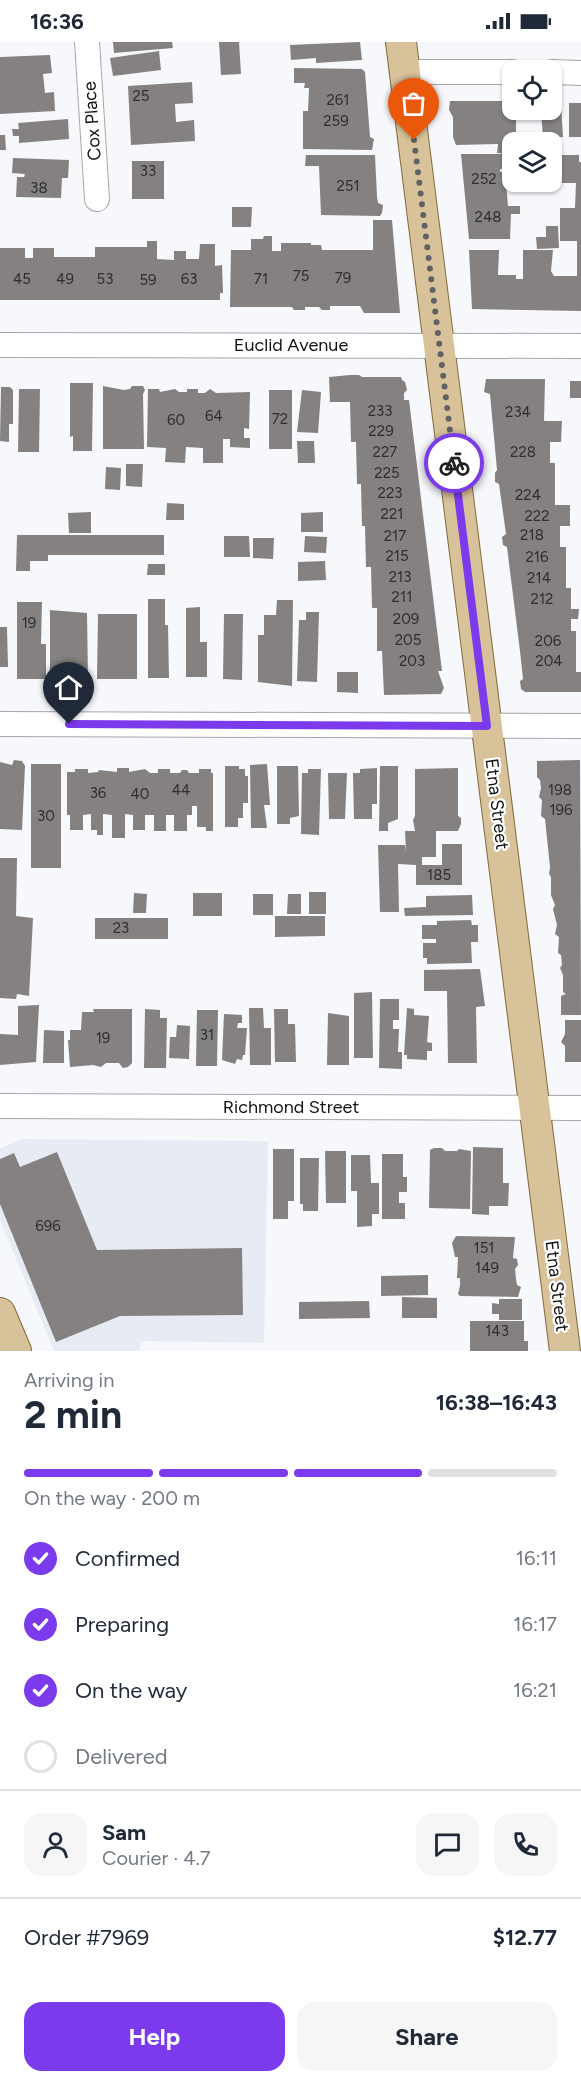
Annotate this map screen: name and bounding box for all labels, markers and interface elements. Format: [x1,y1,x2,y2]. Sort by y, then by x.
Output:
text: 16:36 [30,8,84,35]
map controls [502,60,562,192]
button: locate [502,60,562,120]
pin [388,78,439,140]
street label: Cox Place [78,80,106,161]
house number: 25 [132,87,150,105]
icon: bag [397,87,430,120]
house number: 261 [326,91,350,109]
house number: 259 [323,112,349,130]
button: layers [502,132,562,192]
house number: 33 [140,162,156,180]
house number: 252 [471,170,497,188]
house number: 251 [336,177,360,195]
house number: 38 [30,179,48,197]
house number: 248 [475,208,501,226]
house number: 75 [293,267,309,285]
house number: 79 [335,269,351,287]
house number: 45 [13,270,31,288]
house number: 49 [56,270,74,288]
house number: 53 [97,270,113,288]
house number: 63 [181,270,197,288]
house number: 71 [254,270,268,288]
house number: 59 [139,271,157,289]
street label: Euclid Avenue [234,334,348,356]
house number: 233 [368,402,392,420]
house number: 234 [505,403,531,421]
house number: 64 [205,407,223,425]
house number: 72 [272,410,288,428]
house number: 60 [167,411,185,429]
house number: 229 [368,422,394,440]
courier [424,433,484,493]
house number: 227 [373,443,397,461]
house number: 228 [510,443,536,461]
icon: bike [438,447,471,480]
house number: 225 [374,464,400,482]
house number: 223 [378,484,402,502]
house number: 224 [515,486,541,504]
house number: 221 [381,505,403,523]
house number: 222 [524,507,550,525]
house number: 218 [520,526,544,544]
house number: 217 [384,527,406,545]
house number: 215 [385,547,409,565]
house number: 216 [525,548,549,566]
house number: 213 [389,568,411,586]
house number: 214 [527,569,551,587]
house number: 211 [392,588,412,606]
house number: 212 [531,590,553,608]
house number: 209 [393,610,419,628]
house number: 19 [22,614,36,632]
house number: 205 [395,631,421,649]
house number: 206 [535,632,562,650]
house number: 203 [399,652,425,670]
house number: 204 [535,652,563,670]
pin [43,662,94,724]
icon: home [52,671,85,704]
street label: Etna Street [481,757,514,851]
house number: 44 [172,781,190,799]
house number: 198 [548,781,572,799]
house number: 36 [90,784,107,802]
house number: 40 [131,785,149,803]
house number: 196 [549,801,573,819]
house number: 30 [37,807,55,825]
house number: 185 [427,866,451,884]
house number: 23 [113,919,129,937]
house number: 31 [200,1026,214,1044]
house number: 19 [96,1029,110,1047]
street label: Richmond Street [223,1096,359,1118]
house number: 696 [35,1217,61,1235]
house number: 151 [473,1239,495,1257]
street label: Etna Street [541,1239,574,1333]
house number: 149 [475,1259,499,1277]
house number: 143 [485,1322,509,1340]
text: Arriving in [24,1368,114,1392]
text: 16:38–16:43 [436,1389,557,1416]
text: 2 min [24,1391,122,1438]
text: On the way · 200 m [24,1486,200,1510]
icon: check [24,1542,57,1575]
text: Confirmed [75,1545,180,1572]
text: 16:11 [516,1546,557,1570]
icon: check [24,1608,57,1641]
text: Preparing [75,1611,169,1638]
text: 16:17 [513,1612,557,1636]
icon: check [24,1674,57,1707]
text: On the way [75,1677,187,1704]
text: 16:21 [513,1678,557,1702]
text: Delivered [75,1743,168,1770]
button: person [24,1813,87,1876]
button: chat [416,1813,479,1876]
button: phone [494,1813,557,1876]
text: Sam [102,1819,146,1846]
text: Courier · 4.7 [102,1846,211,1870]
text: Order #7969 [24,1924,149,1951]
text: $12.77 [493,1924,557,1951]
button: Help [24,2002,285,2071]
button: Share [297,2002,557,2071]

